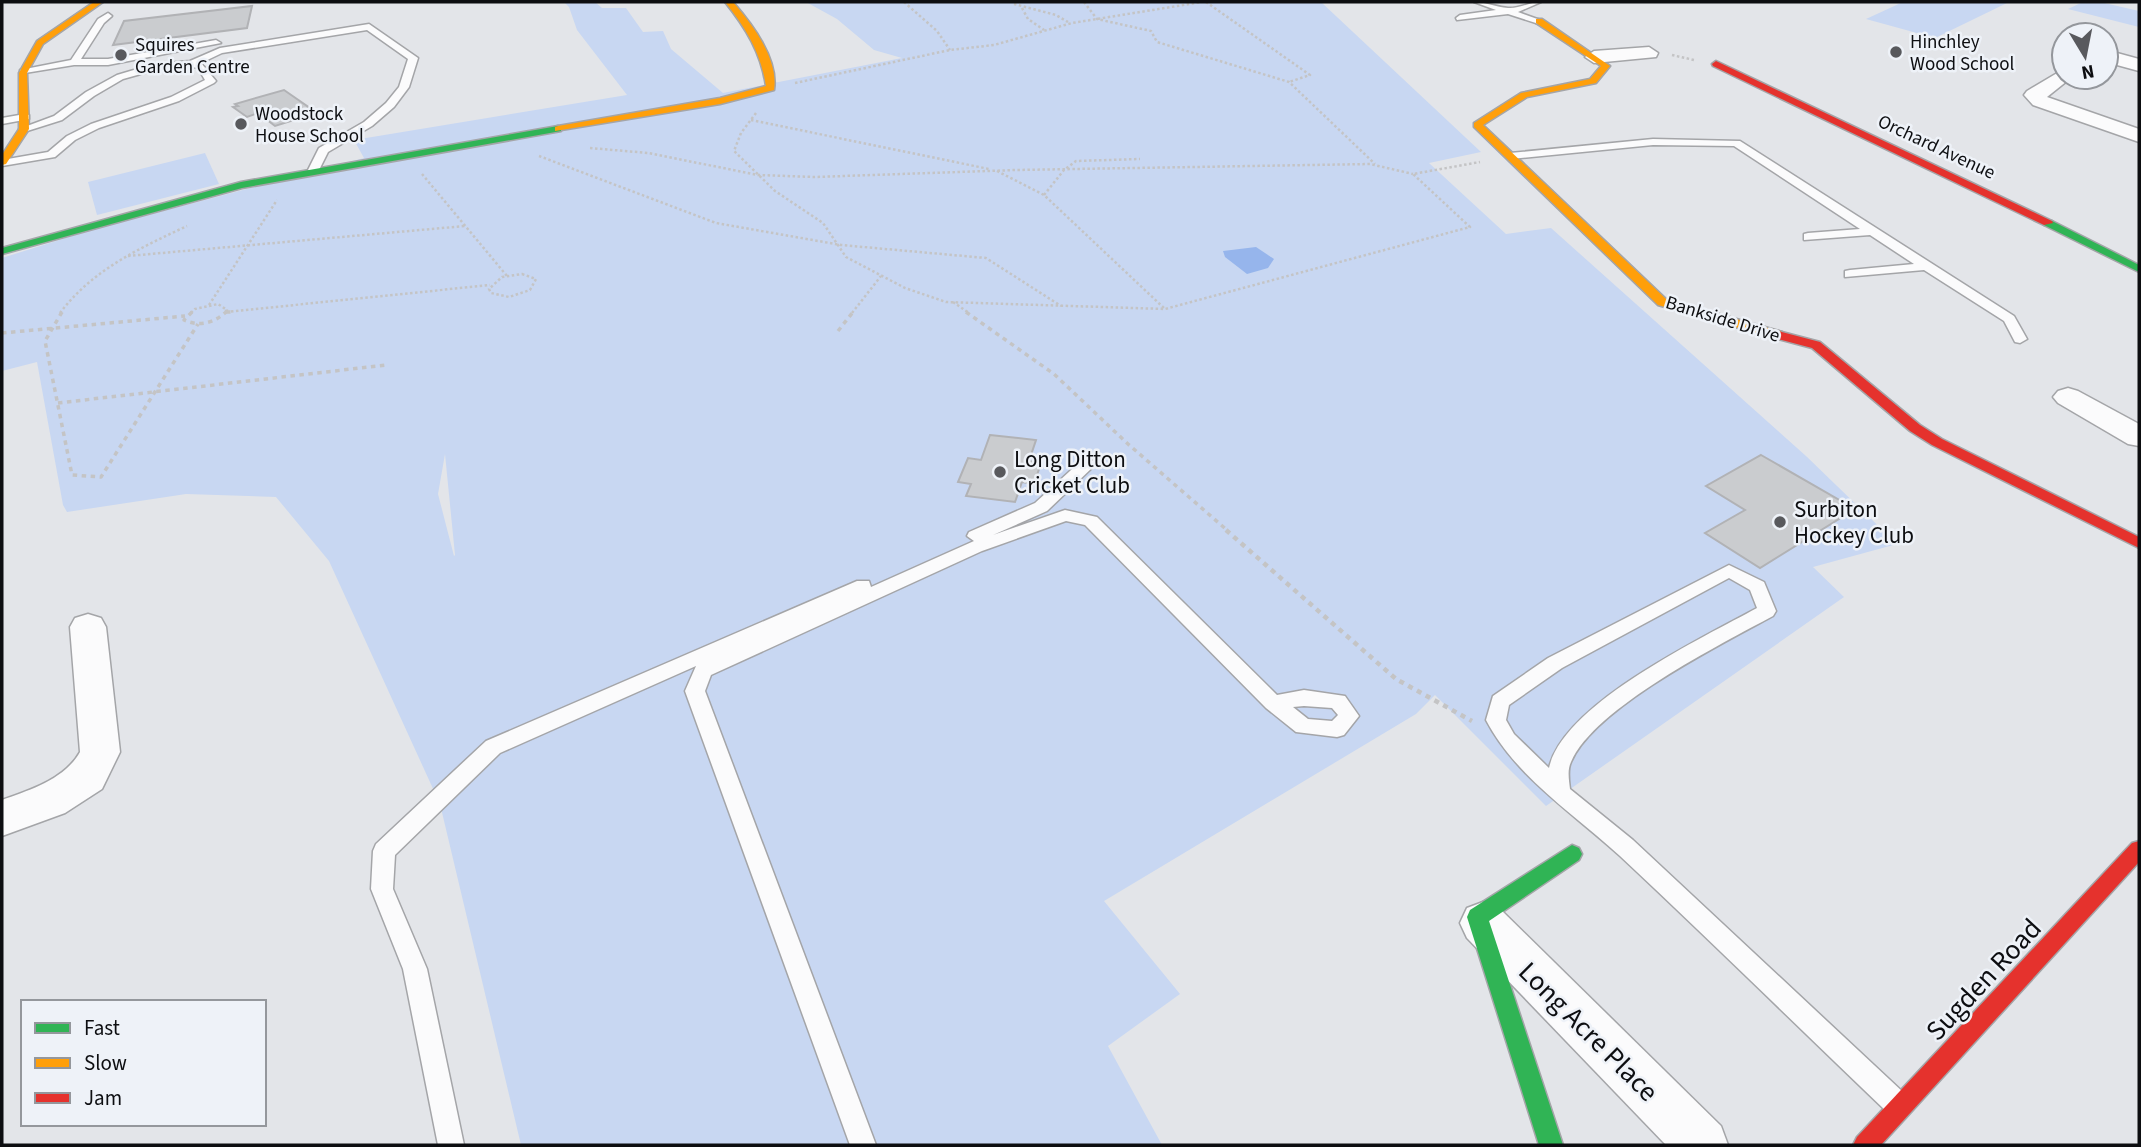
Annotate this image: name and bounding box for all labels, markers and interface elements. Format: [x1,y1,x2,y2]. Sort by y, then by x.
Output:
north arrow [2050,21,2120,91]
place label: Hinchley Wood School [1910,29,2015,78]
place label: Squires Garden Centre [135,32,250,81]
marker: Hinchley Wood School [1888,44,1904,60]
marker: Squires Garden Centre [113,47,129,63]
text: N [2079,57,2096,86]
place label: Woodstock House School [255,101,364,150]
street label: Orchard Avenue [1873,108,2000,186]
marker: Woodstock House School [233,116,249,132]
street label: Bankside Drive [1662,289,1783,350]
place label: Long Ditton Cricket Club [1014,443,1130,502]
marker: Long Ditton Cricket Club [992,464,1008,480]
place label: Surbiton Hockey Club [1794,493,1914,552]
marker: Surbiton Hockey Club [1772,514,1788,530]
street label: Sugden Road [1916,910,2051,1050]
street label: Long Acre Place [1509,953,1667,1111]
legend [21,1000,266,1126]
text: Fast [84,1013,120,1043]
text: Slow [84,1048,127,1078]
text: Jam [84,1083,122,1113]

